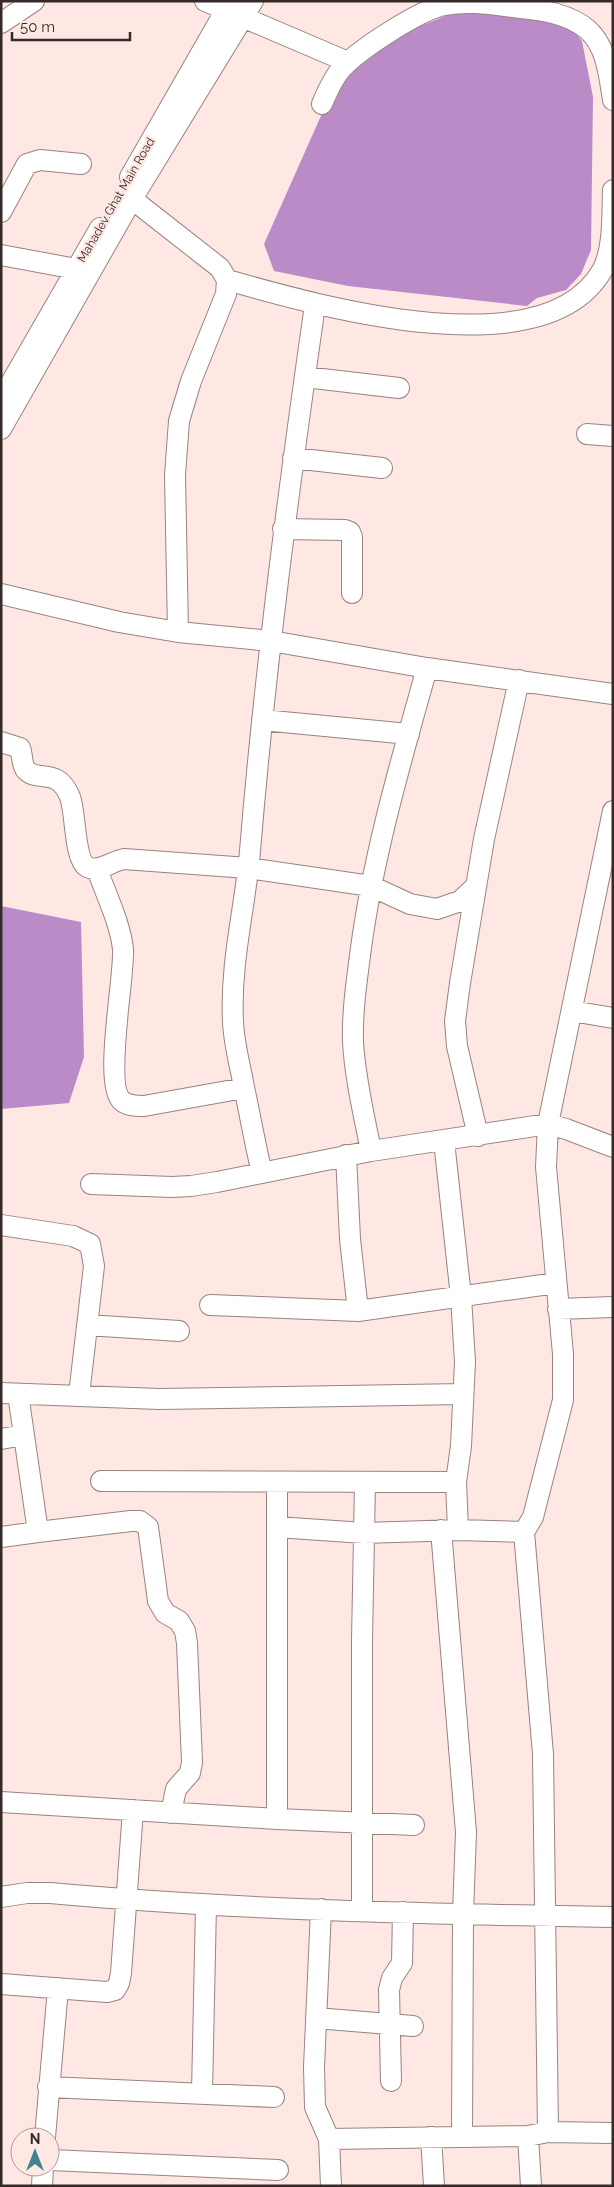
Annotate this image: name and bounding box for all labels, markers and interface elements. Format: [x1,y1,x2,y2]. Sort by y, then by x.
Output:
scale bar [12,10,130,42]
text: 50 m [20,18,55,36]
street label: Mahadev Ghat Main Road [75,135,157,265]
north arrow [10,2127,60,2177]
text: N [30,2131,40,2147]

